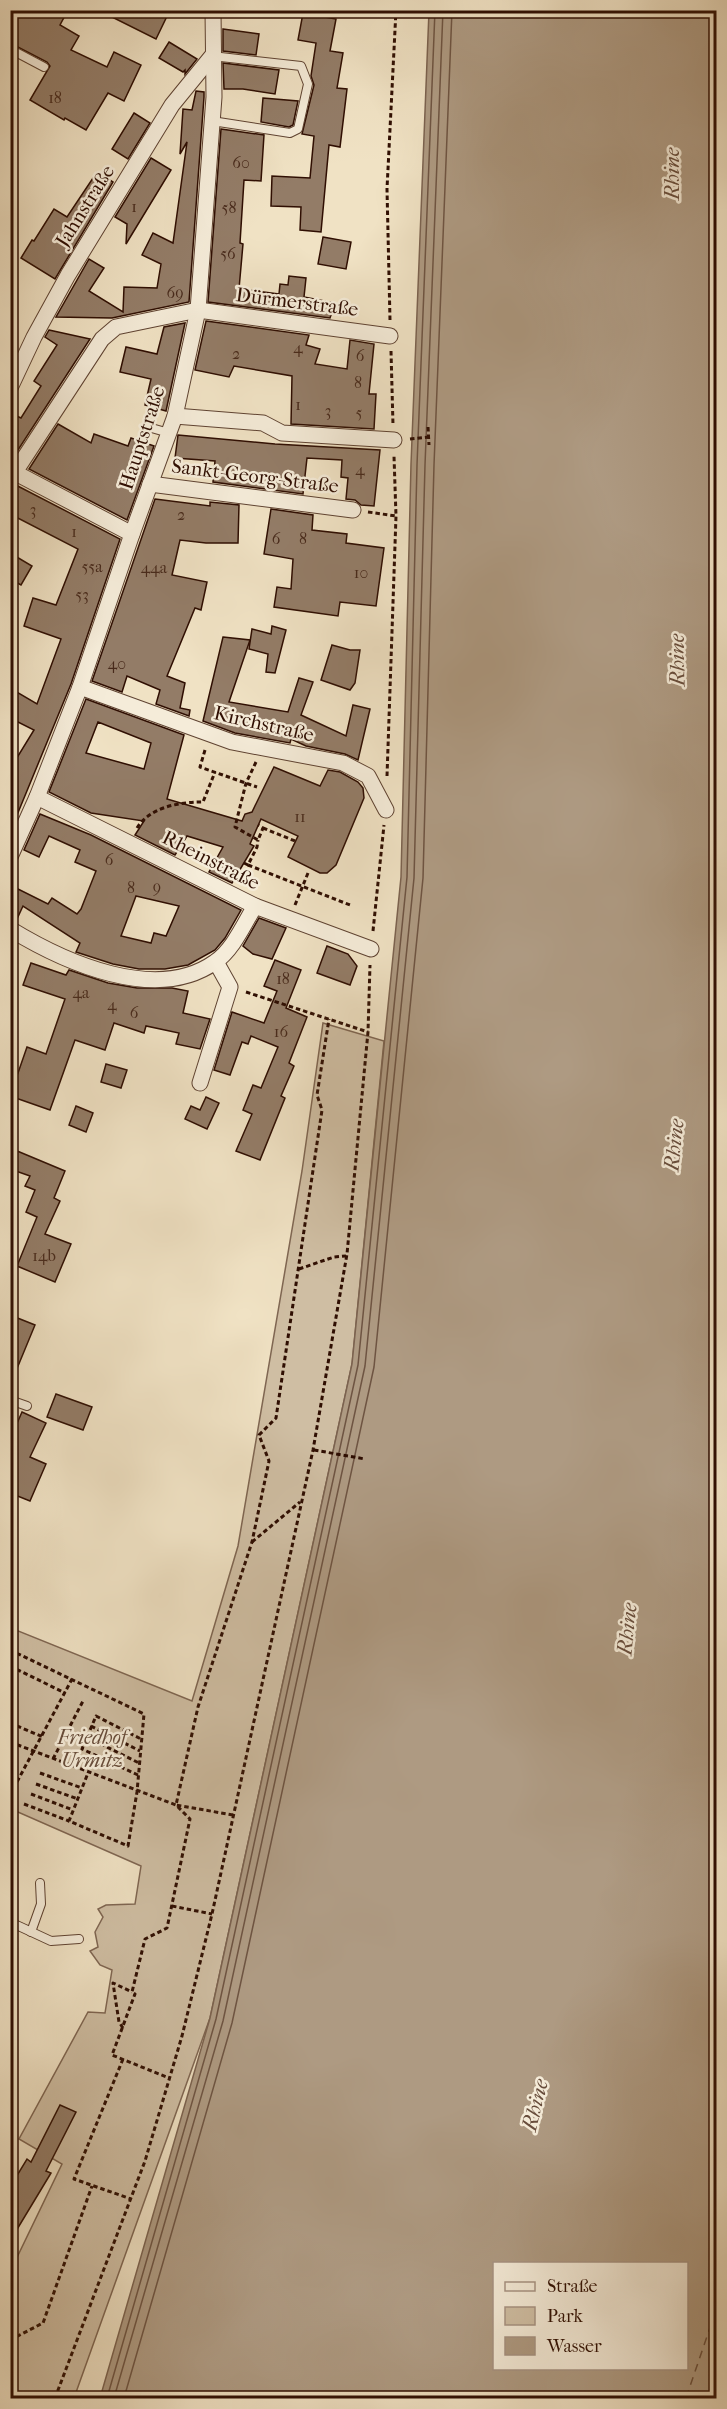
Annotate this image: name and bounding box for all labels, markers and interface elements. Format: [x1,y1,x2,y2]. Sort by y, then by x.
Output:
house number: 18 [48,88,62,107]
water label: Rhine [660,147,684,202]
house number: 60 [232,153,250,172]
street label: Jahnstraße [50,161,119,253]
house number: 1 [131,197,137,216]
house number: 58 [222,198,236,217]
house number: 56 [220,244,236,263]
house number: 69 [166,283,184,302]
street label: Dürmerstraße [234,283,360,321]
house number: 4 [293,338,303,357]
house number: 2 [232,344,240,363]
house number: 6 [356,346,365,365]
house number: 8 [354,373,362,392]
street label: Hauptstraße [114,383,170,493]
house number: 1 [295,395,301,414]
house number: 3 [325,401,331,420]
house number: 5 [356,403,363,422]
street label: Sankt-Georg-Straße [170,454,340,498]
house number: 4 [355,460,365,479]
house number: 3 [30,500,36,519]
house number: 2 [177,505,185,524]
house number: 1 [71,522,77,541]
house number: 6 [272,529,281,548]
house number: 8 [299,529,307,548]
house number: 55a [81,557,103,576]
house number: 44a [141,558,168,577]
house number: 10 [354,563,368,582]
house number: 53 [75,585,89,604]
water label: Rhine [665,633,689,688]
house number: 40 [108,654,126,673]
street label: Kirchstraße [212,701,316,747]
house number: 11 [294,807,306,826]
street label: Rheinstraße [158,826,264,894]
house number: 6 [105,850,114,869]
house number: 9 [153,877,161,896]
house number: 8 [127,878,135,897]
house number: 18 [276,969,290,988]
house number: 4a [73,983,90,1002]
house number: 4 [107,995,117,1014]
house number: 6 [130,1003,139,1022]
house number: 16 [274,1022,288,1041]
water label: Rhine [659,1117,689,1174]
house number: 14b [32,1246,56,1265]
water label: Rhine [612,1601,642,1658]
park label: Friedhof Urmitz [57,1726,131,1772]
water label: Rhine [517,2076,553,2135]
legend [493,2262,688,2370]
text: Straße [547,2276,598,2297]
text: Park [547,2306,584,2327]
text: Wasser [546,2336,602,2357]

